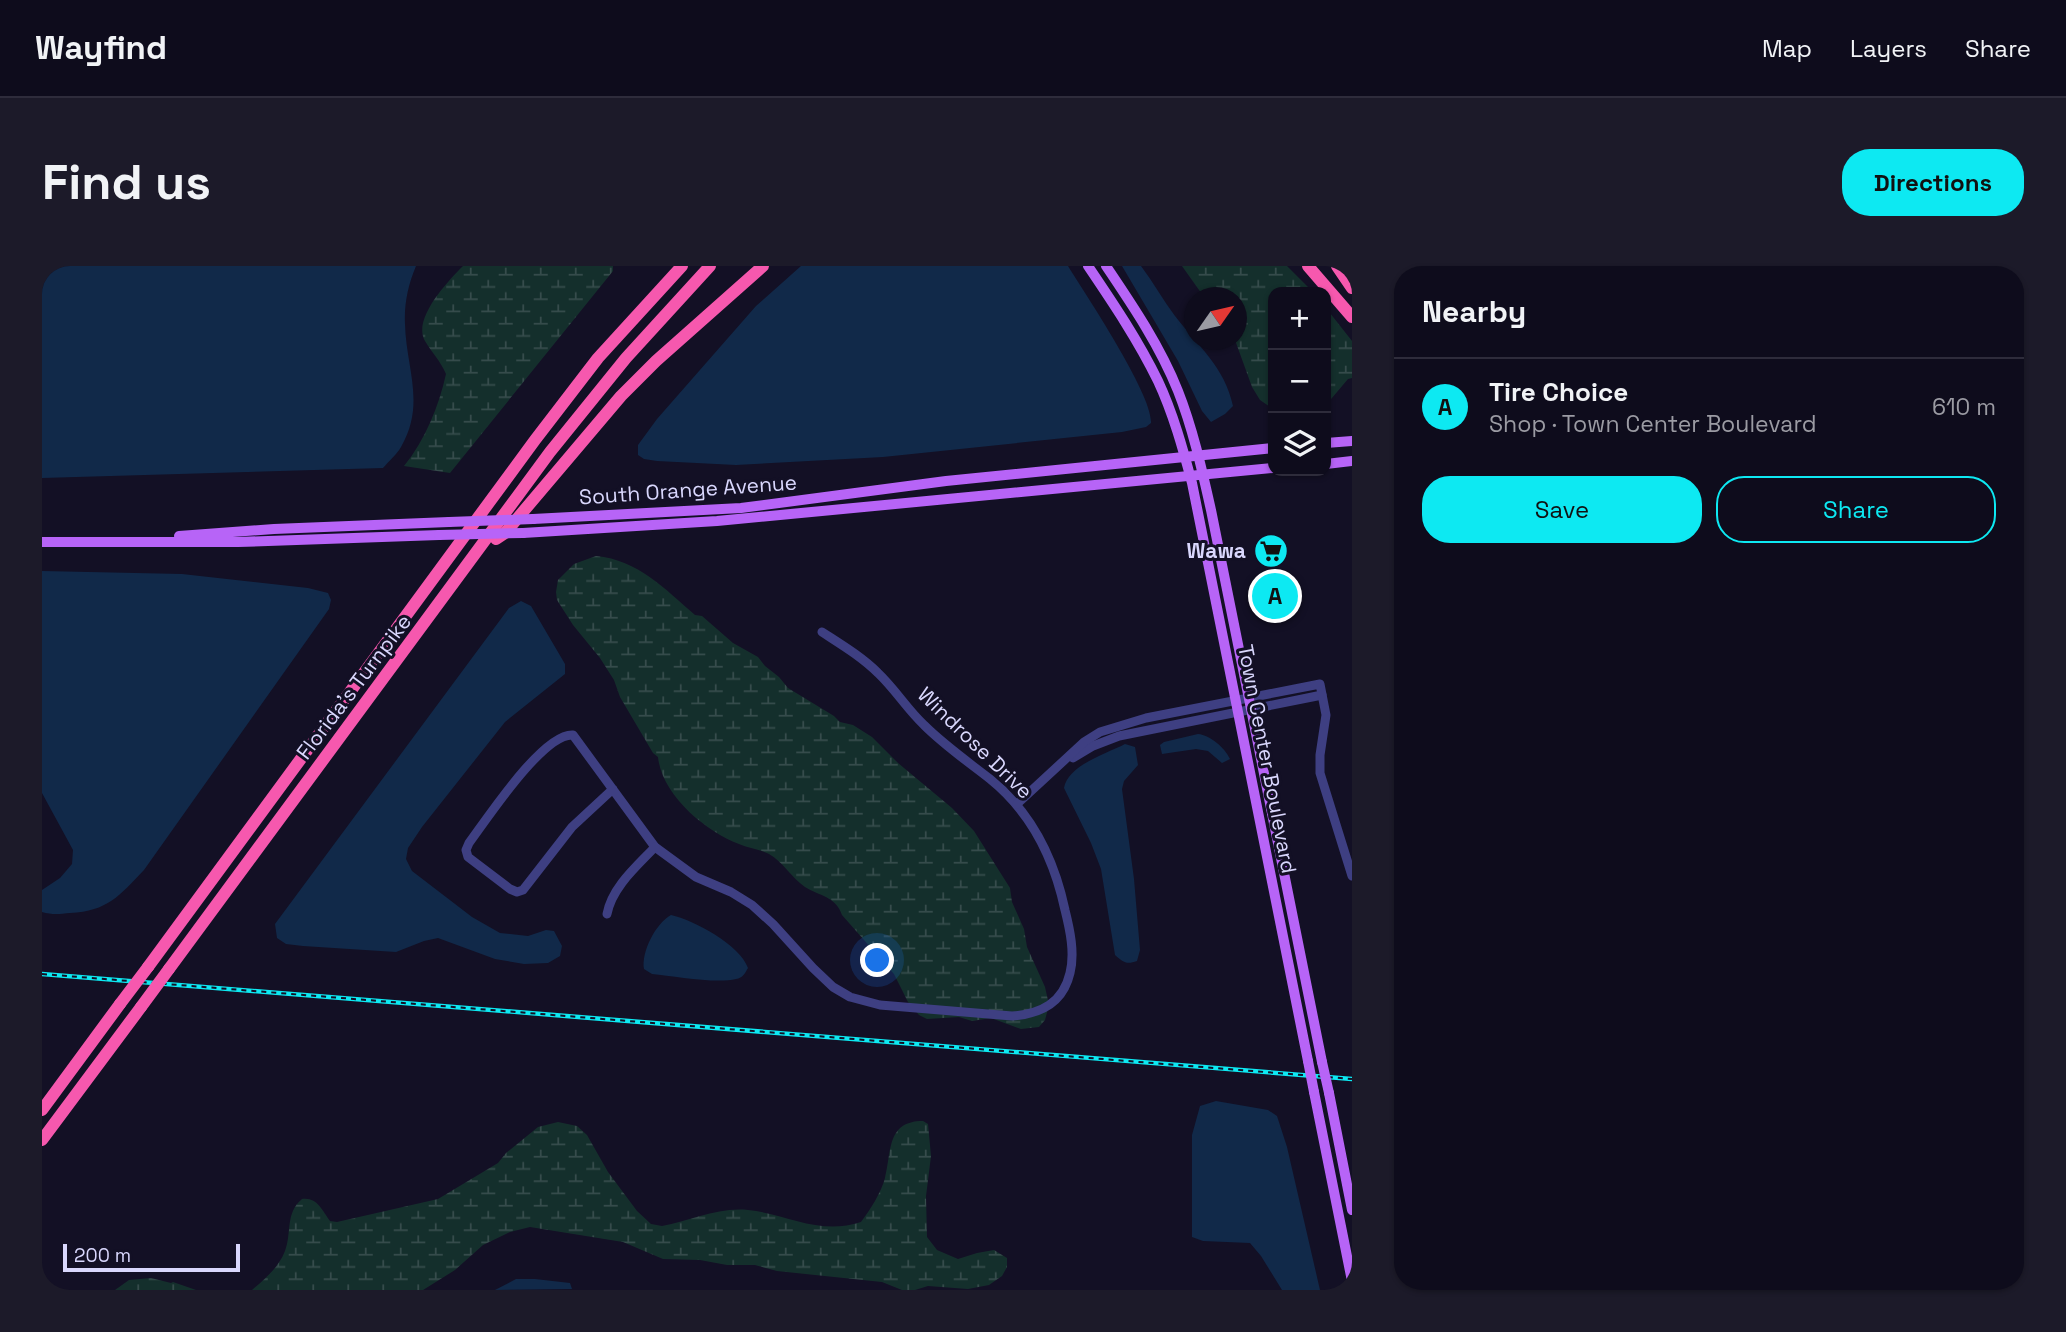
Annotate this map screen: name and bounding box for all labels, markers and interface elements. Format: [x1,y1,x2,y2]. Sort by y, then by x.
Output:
text: Wayfind [35,27,167,69]
text: Map [1762,33,1812,64]
text: Layers [1850,33,1927,64]
text: Share [1965,33,2031,64]
button: Directions [1842,149,2024,216]
text: Find us [42,151,211,213]
north arrow [1184,287,1247,350]
map controls [1268,287,1331,476]
button: + [1268,287,1331,350]
text: Nearby [1422,292,1526,331]
button: − [1268,350,1331,413]
text: Tire Choice [1489,375,1628,409]
text: A [1438,392,1452,422]
text: 610 m [1932,392,1996,422]
text: Shop · Town Center Boulevard [1489,409,1817,439]
button: layers [1268,413,1331,476]
street label: South Orange Avenue [578,468,798,511]
button: Save [1422,476,1702,543]
button: Share [1716,476,1996,543]
supermarket icon: Wawa [1252,532,1290,570]
place label: Wawa [1187,537,1246,564]
pin: A [1252,570,1298,622]
street label: Florida's Turnpike [290,609,417,765]
street label: Town Center Boulevard [1232,642,1303,876]
street label: Windrose Drive [912,681,1039,804]
your location [860,943,894,977]
scale bar [63,1241,240,1273]
text: 200 m [74,1243,131,1268]

